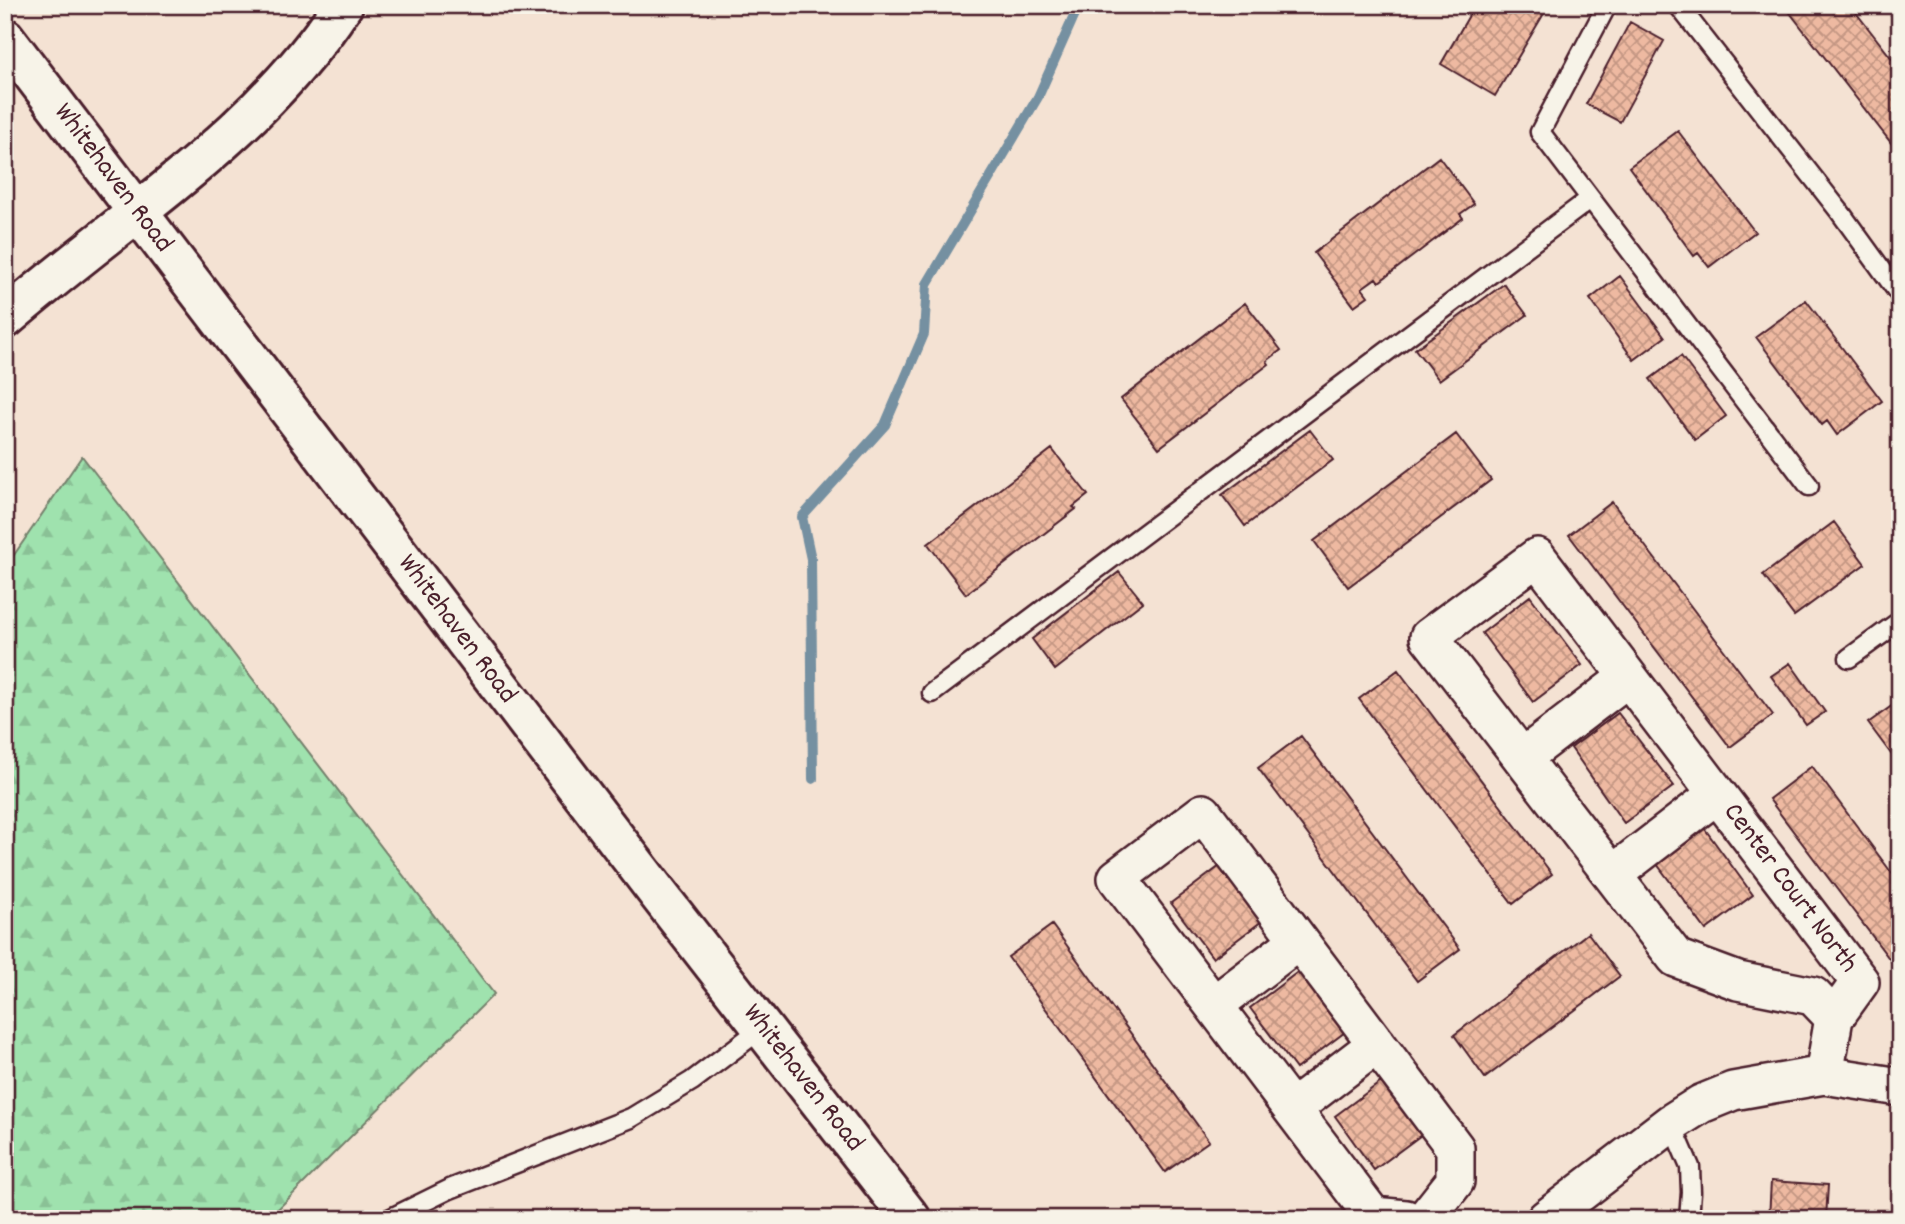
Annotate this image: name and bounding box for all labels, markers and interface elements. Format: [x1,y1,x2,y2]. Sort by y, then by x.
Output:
street label: Whitehaven Road [42,96,182,262]
street label: Whitehaven Road [386,547,526,713]
street label: Center Court North [1712,796,1866,982]
street label: Whitehaven Road [731,996,873,1162]

